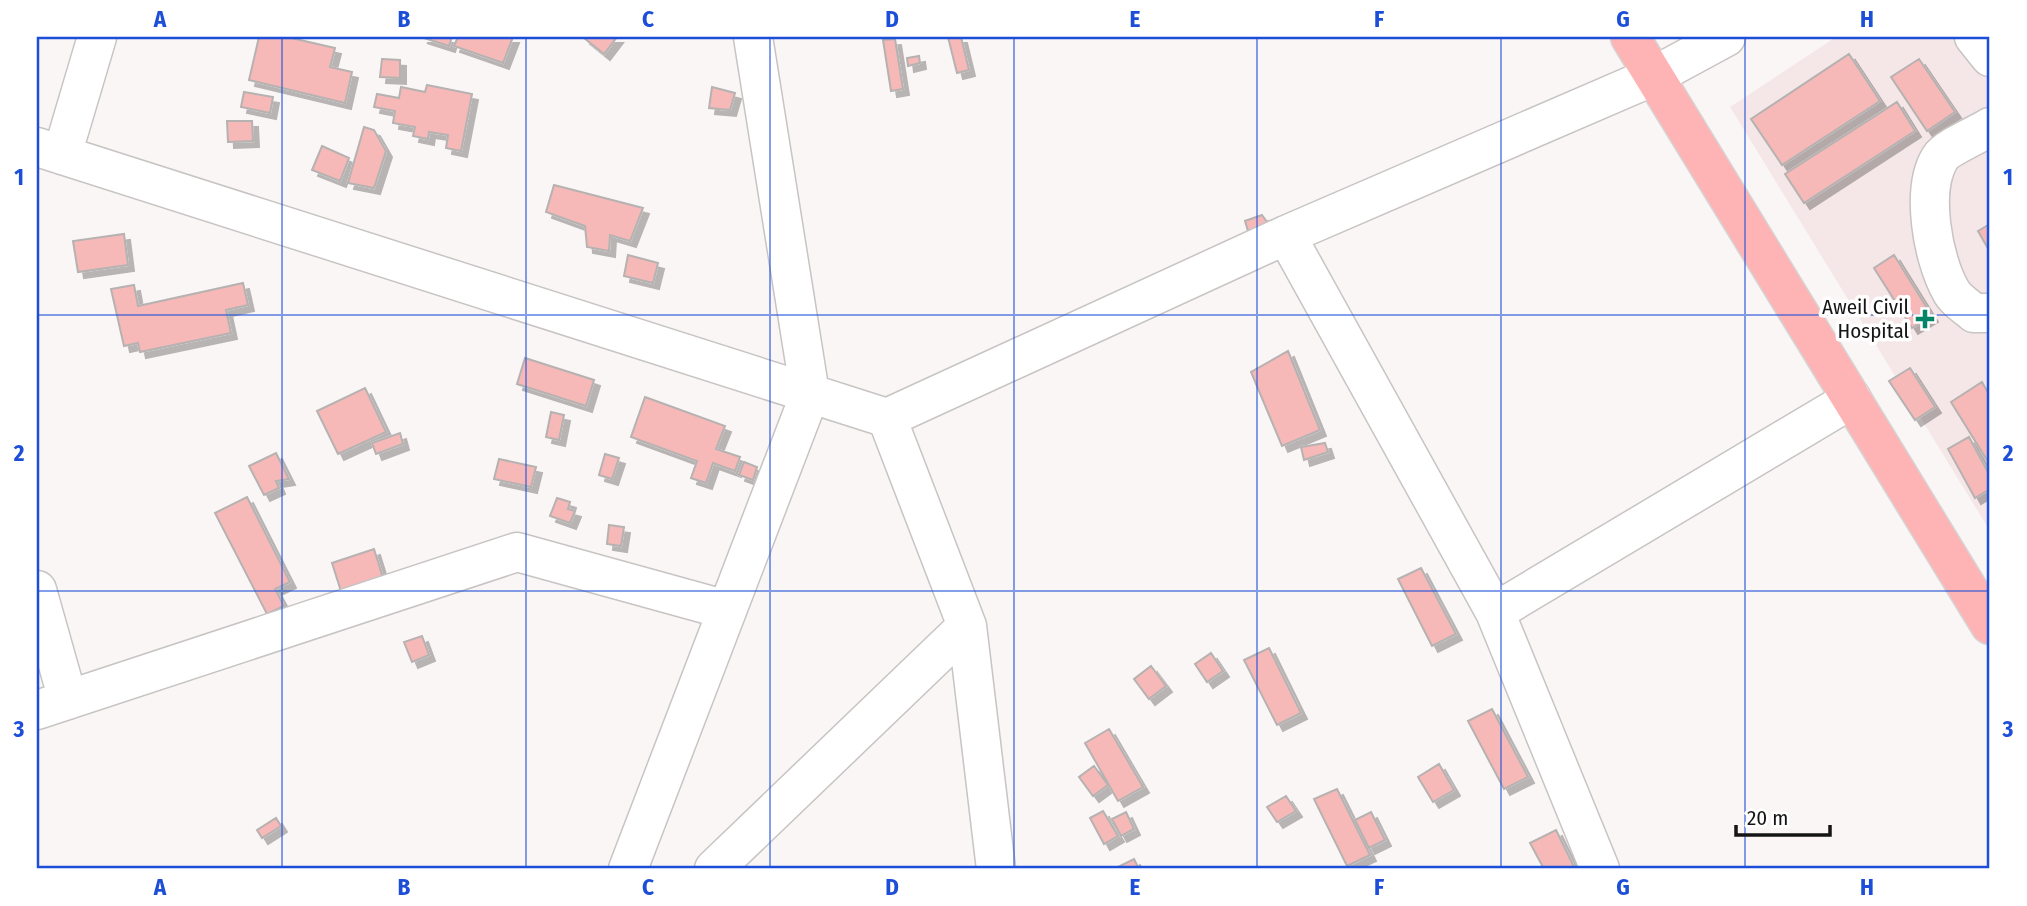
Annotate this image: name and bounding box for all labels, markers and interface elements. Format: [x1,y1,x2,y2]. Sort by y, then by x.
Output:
text: A [153,5,167,33]
text: B [398,5,411,33]
text: C [642,5,654,33]
text: D [885,5,899,33]
text: E [1130,5,1141,33]
text: F [1374,5,1384,33]
text: G [1616,5,1630,33]
text: H [1860,5,1874,33]
text: 1 [14,163,24,191]
text: 1 [2003,163,2013,191]
place label: Aweil Civil Hospital [1822,294,1909,344]
marker: Aweil Civil Hospital [1915,309,1935,329]
text: 2 [13,439,25,467]
text: 2 [2002,439,2014,467]
text: 3 [13,715,25,743]
text: 3 [2002,715,2014,743]
scale bar [1736,794,1831,838]
text: 20 m [1747,805,1788,831]
text: A [153,873,167,901]
text: B [398,873,411,901]
text: C [642,873,654,901]
text: D [885,873,899,901]
text: E [1130,873,1141,901]
text: F [1374,873,1384,901]
text: G [1616,873,1630,901]
text: H [1860,873,1874,901]

